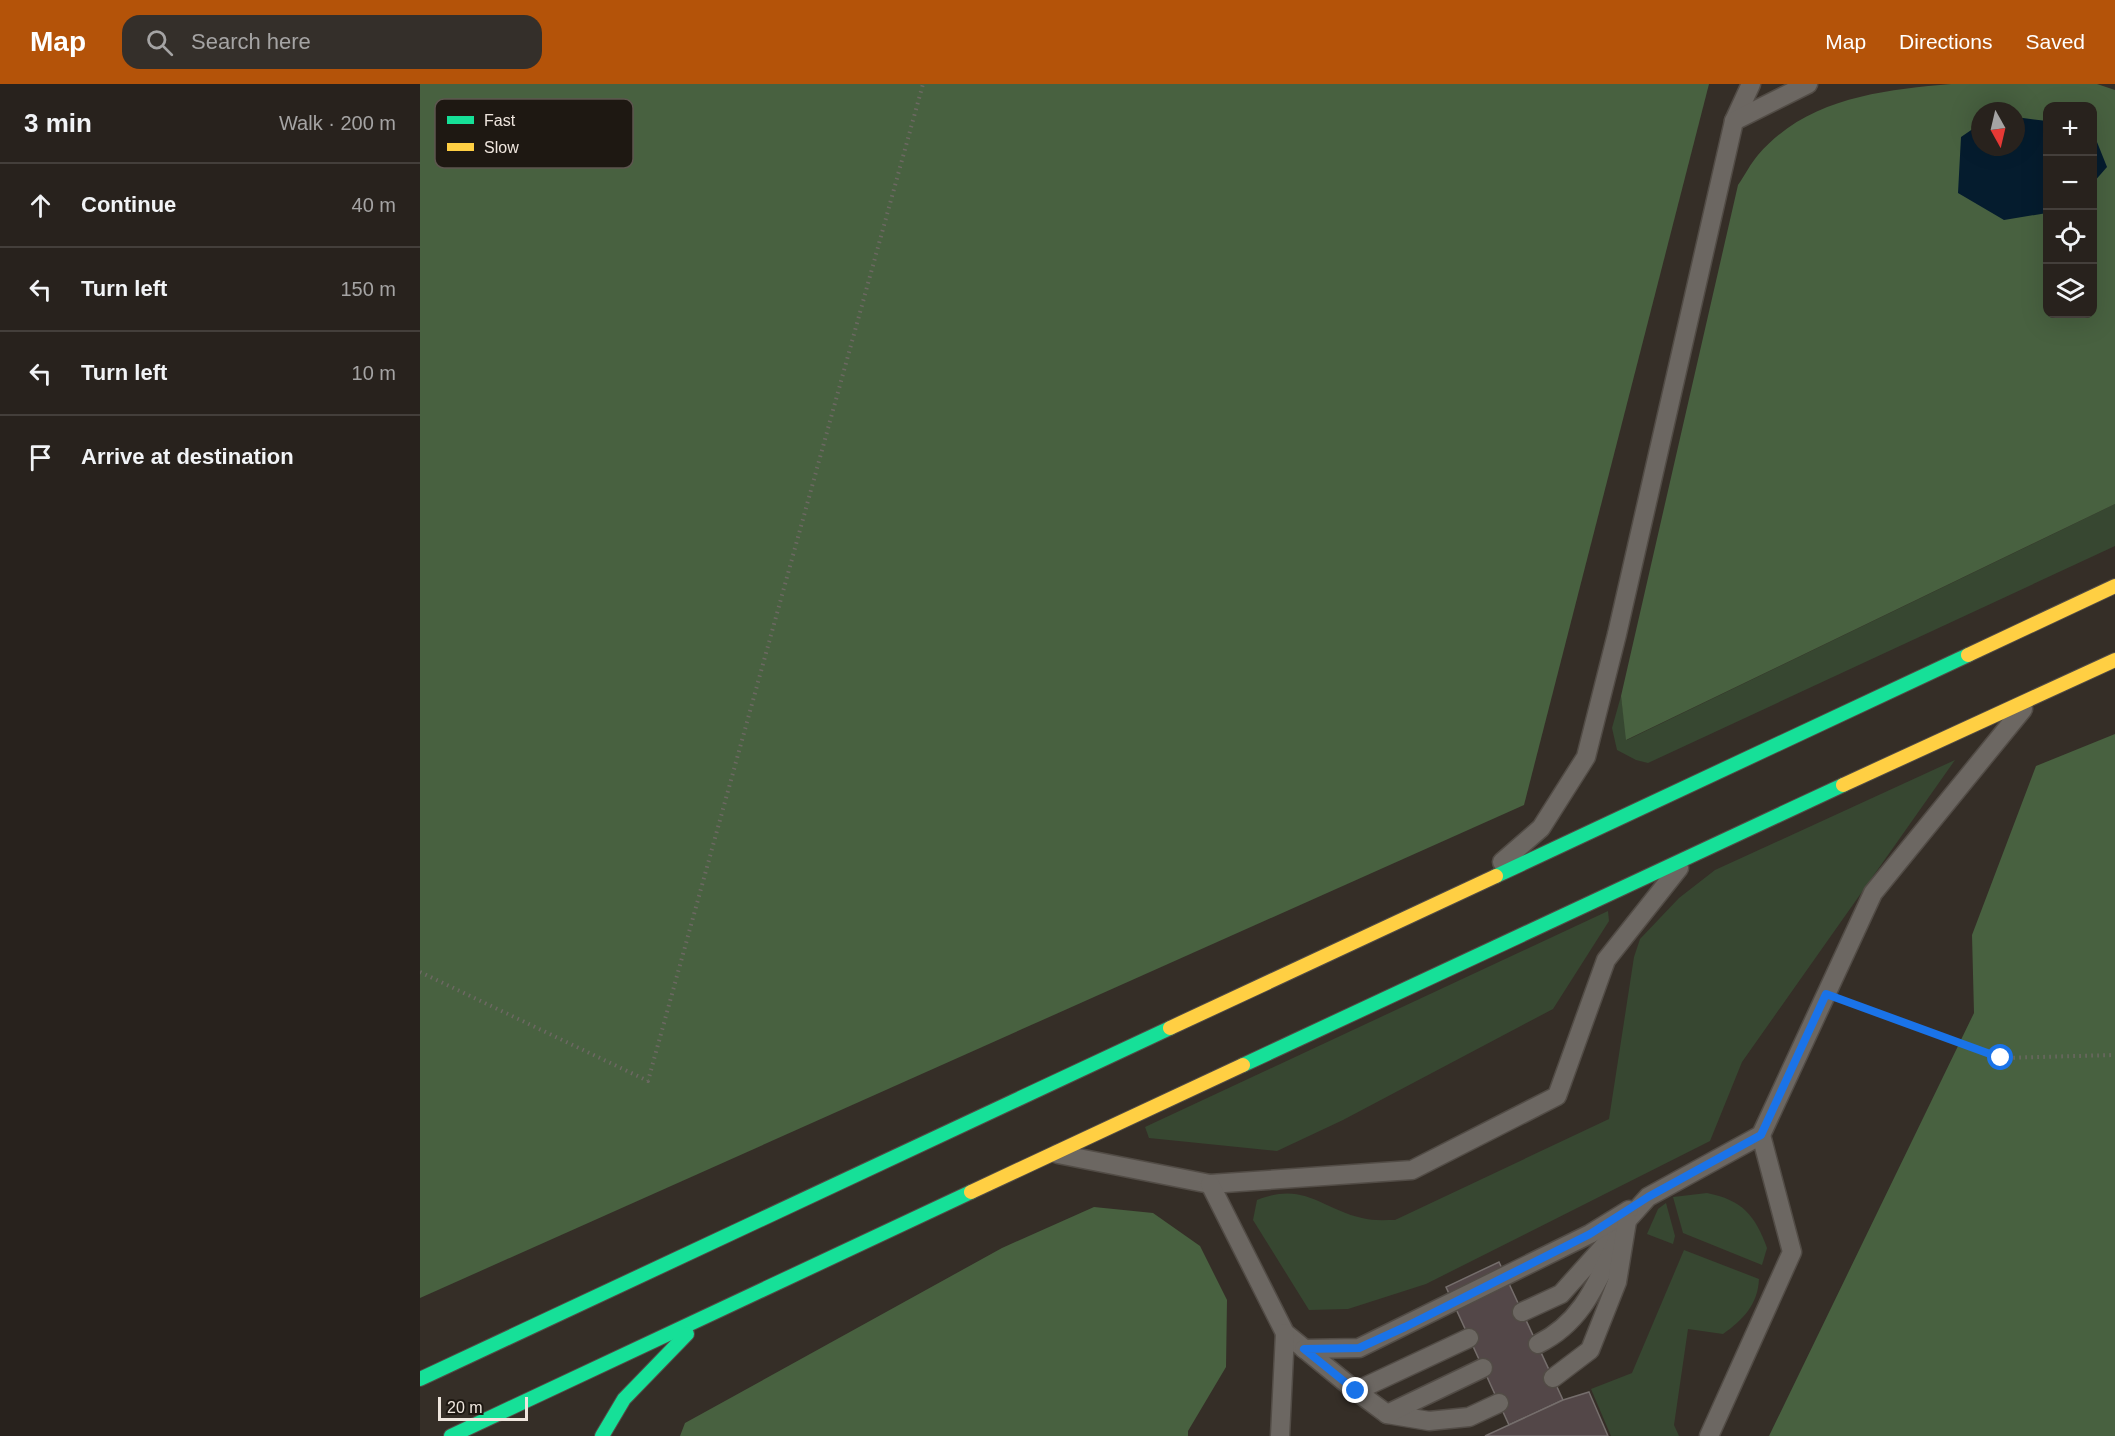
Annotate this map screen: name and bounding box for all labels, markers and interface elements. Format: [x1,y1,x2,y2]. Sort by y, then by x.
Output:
search box [122,15,542,69]
text: Map [30,26,86,57]
icon: search [143,26,176,59]
text: Search here [191,29,311,54]
text: Map [1825,30,1866,53]
text: Directions [1899,30,1992,53]
text: Saved [2025,30,2085,53]
legend [435,99,633,168]
north arrow [1971,102,2025,156]
map controls [2043,102,2097,318]
button: + [2043,102,2097,156]
text: 3 min [24,108,92,138]
text: Walk · 200 m [279,112,396,134]
text: Fast [484,112,516,129]
text: Slow [484,139,519,156]
button: − [2043,156,2097,210]
icon: ahead [24,189,57,222]
text: Continue [81,192,176,217]
text: 40 m [352,194,396,216]
button: locate [2043,210,2097,264]
button: layers [2043,264,2097,318]
icon: left [24,273,57,306]
text: Turn left [81,276,167,301]
text: 150 m [340,278,396,300]
icon: left [24,357,57,390]
text: Turn left [81,360,167,385]
text: 10 m [352,362,396,384]
icon: arrive [24,441,57,474]
text: Arrive at destination [81,444,294,469]
route start [1987,1044,2013,1070]
route end [1342,1377,1368,1403]
scale bar [438,1394,528,1422]
text: 20 m [447,1399,483,1416]

